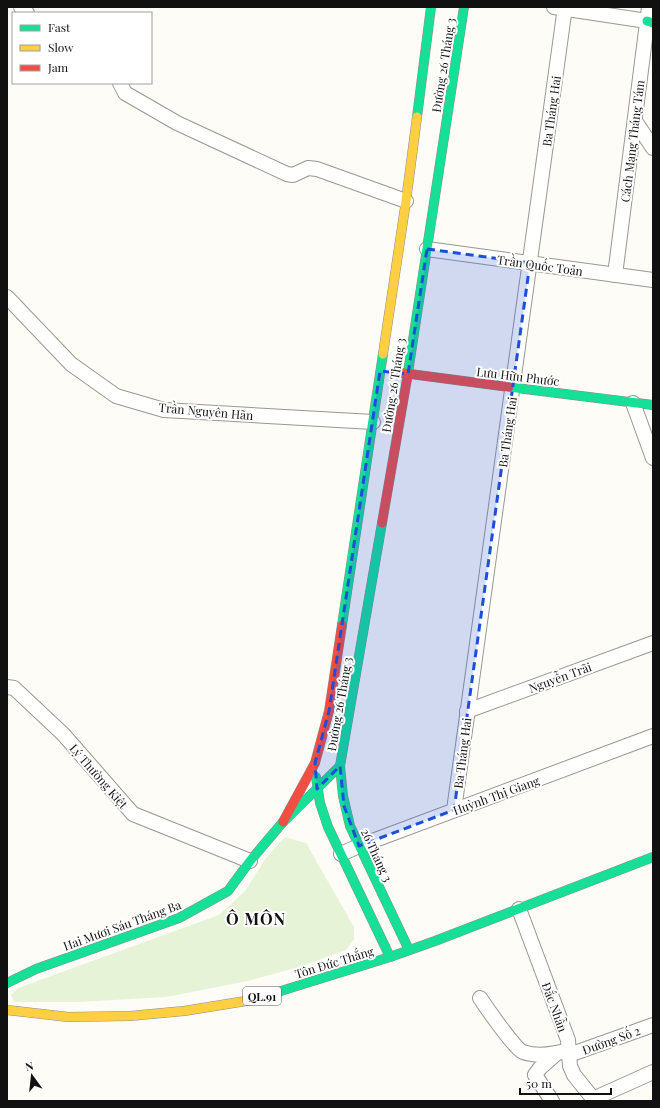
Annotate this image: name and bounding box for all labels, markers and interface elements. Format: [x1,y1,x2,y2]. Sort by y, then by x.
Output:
legend [12,12,152,84]
street label: Đường 26 Tháng 3 [428,17,458,113]
text: Fast [48,19,71,35]
text: Slow [48,39,74,55]
text: Jam [47,59,69,75]
street label: Ba Tháng Hai [538,74,564,147]
street label: Cách Mạng Tháng Tám [617,79,647,203]
street label: Trần Quốc Toản [496,251,584,279]
street label: Đường 26 Tháng 3 [378,337,408,433]
street label: Lưu Hữu Phước [476,363,560,389]
street label: Ba Tháng Hai [494,395,520,468]
street label: Trần Nguyên Hãn [158,399,254,423]
street label: Đường 26 Tháng 3 [323,656,355,752]
street label: Nguyễn Trãi [526,658,594,696]
street label: Ba Tháng Hai [450,716,474,789]
street label: Lý Thường Kiệt [66,740,132,812]
street label: Huỳnh Thị Giang [450,772,542,818]
street label: 26 Tháng 3 [358,826,396,884]
street label: Hai Mươi Sáu Tháng Ba [61,896,183,954]
district label: Ô MÔN [226,908,286,929]
street label: Tôn Đức Thắng [293,942,376,982]
street label: Đắc Nhẫn [539,980,571,1034]
road number: QL.91 [243,987,281,1005]
street label: Đường Số 2 [580,1022,642,1058]
north arrow [12,1056,52,1096]
text: N [24,1058,35,1074]
scale bar [520,1070,611,1096]
text: 50 m [526,1075,552,1091]

